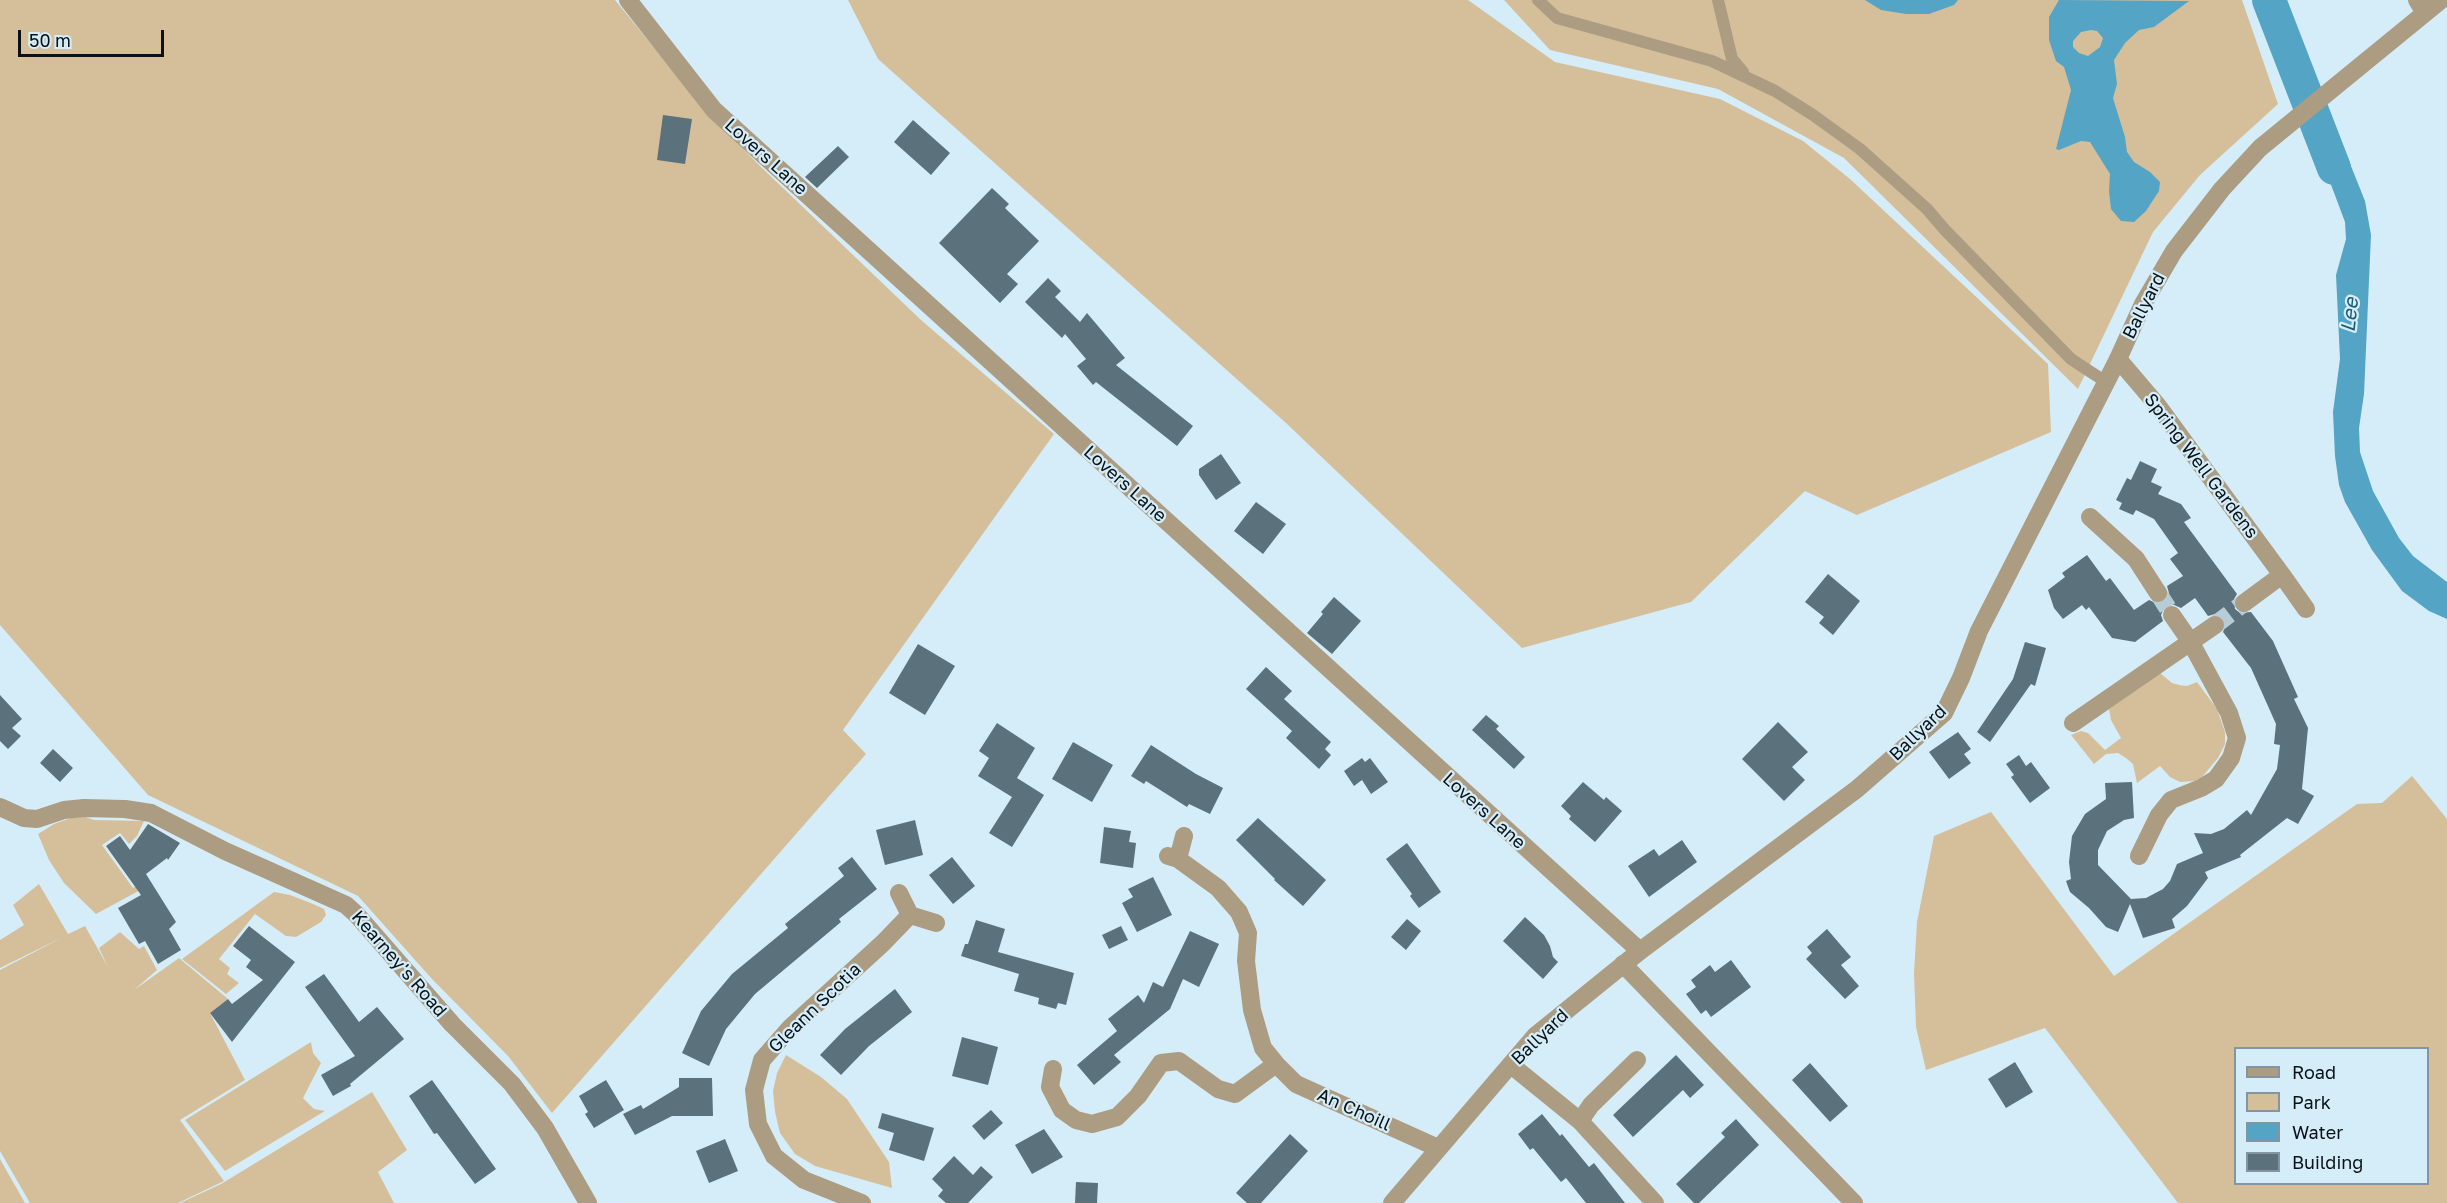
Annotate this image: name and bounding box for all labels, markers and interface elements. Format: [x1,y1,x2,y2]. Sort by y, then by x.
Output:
scale bar [21,18,166,56]
text: 50 m [29,29,71,51]
street label: Lovers Lane [720,114,812,200]
street label: Ballyard [2118,269,2170,343]
water label: Lee [2336,297,2364,333]
street label: Spring Well Gardens [2139,389,2263,543]
street label: Lovers Lane [1079,441,1171,527]
street label: Ballyard [1885,701,1951,765]
street label: Lovers Lane [1438,768,1530,854]
street label: Kearney's Road [347,906,451,1022]
street label: Gleann Scotia [764,959,866,1057]
street label: Ballyard [1507,1005,1573,1069]
legend [2234,1047,2429,1185]
text: Road [2292,1061,2336,1083]
street label: An Choill [1314,1084,1394,1136]
text: Park [2292,1091,2331,1113]
text: Water [2292,1121,2343,1143]
text: Building [2292,1151,2363,1173]

